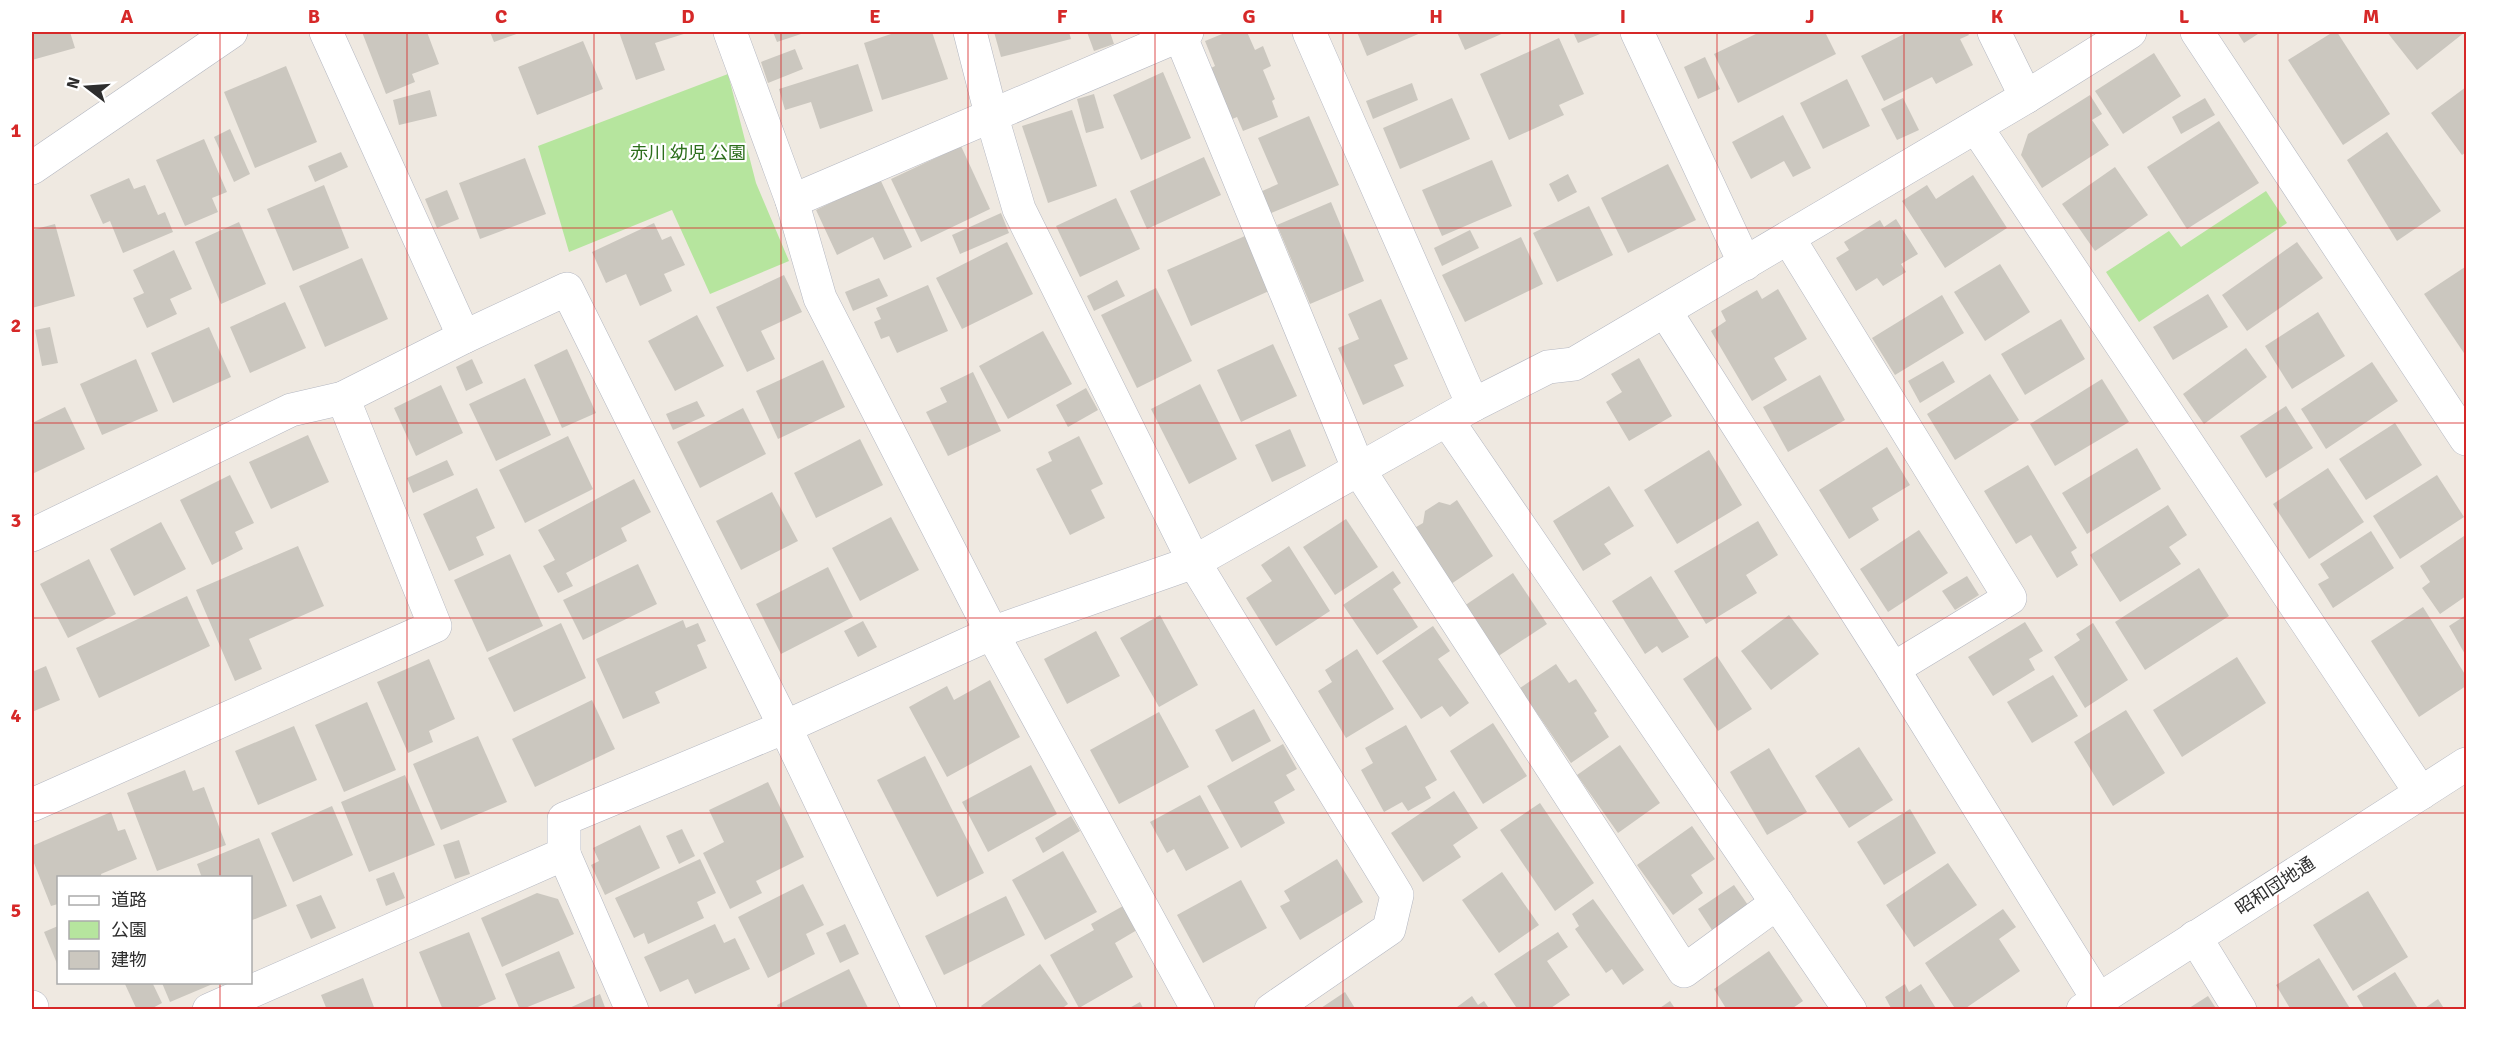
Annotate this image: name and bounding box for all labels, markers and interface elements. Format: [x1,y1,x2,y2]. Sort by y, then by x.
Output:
text: A [121,4,134,29]
text: B [308,4,320,29]
text: C [495,4,507,29]
text: D [681,4,695,29]
text: E [869,4,881,29]
text: F [1057,4,1068,29]
text: G [1242,4,1256,29]
text: H [1429,4,1443,29]
text: I [1620,4,1626,29]
text: J [1805,4,1815,29]
text: K [1991,4,2004,29]
text: L [2179,4,2190,29]
text: M [2363,4,2379,29]
north arrow [57,57,117,117]
text: N [62,75,85,91]
text: 1 [11,118,22,143]
park label: 赤川 幼児 公園 [630,142,746,164]
text: 2 [11,313,21,338]
text: 3 [11,508,21,533]
text: 4 [11,703,22,728]
street label: 昭和団地通 [2231,852,2319,920]
legend [57,876,252,984]
text: 道路 [111,889,147,911]
text: 5 [11,898,21,923]
text: 公園 [111,919,147,941]
text: 建物 [111,949,147,971]

